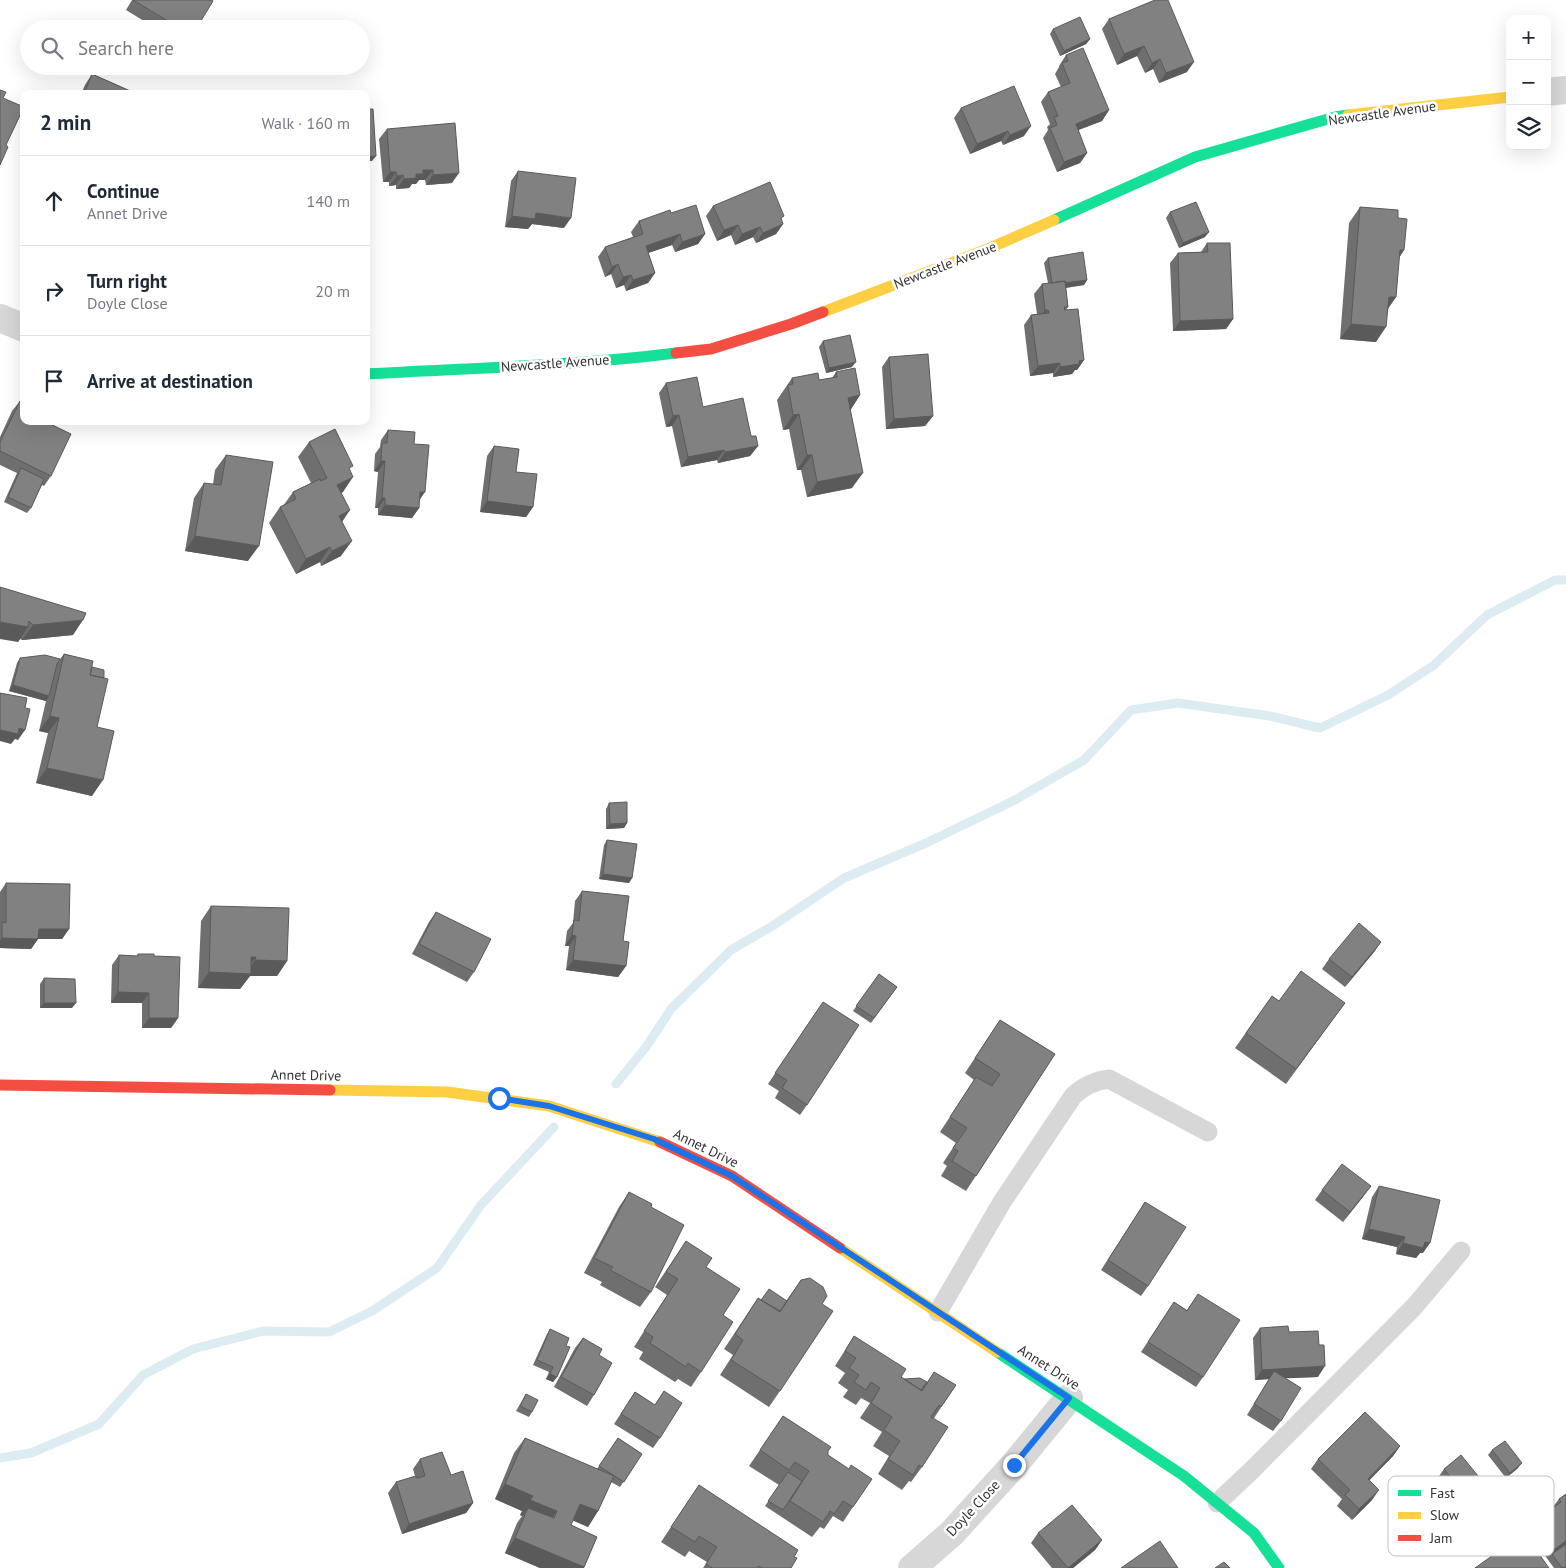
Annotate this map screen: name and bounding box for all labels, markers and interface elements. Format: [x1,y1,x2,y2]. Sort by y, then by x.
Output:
map controls [1506,15,1551,150]
button: + [1506,15,1551,60]
search box [20,20,370,75]
icon: search [38,34,66,62]
text: Search here [78,36,174,60]
button: − [1506,60,1551,105]
street label: Newcastle Avenue [1327,97,1437,129]
button: layers [1506,105,1551,150]
text: 2 min [40,109,91,136]
text: Walk · 160 m [261,113,350,133]
text: Continue [87,179,159,203]
icon: ahead [40,187,68,215]
text: 140 m [307,191,350,211]
text: Annet Drive [87,203,168,223]
street label: Newcastle Avenue [891,237,999,293]
text: Turn right [87,269,167,293]
icon: right [40,277,68,305]
text: 20 m [315,281,350,301]
text: Doyle Close [87,293,168,313]
street label: Newcastle Avenue [500,350,610,376]
icon: arrive [40,367,68,395]
text: Arrive at destination [87,369,253,393]
street label: Annet Drive [271,1065,341,1085]
route start [488,1087,511,1110]
street label: Annet Drive [670,1124,742,1172]
street label: Annet Drive [1015,1340,1083,1394]
route end [1003,1454,1026,1477]
street label: Doyle Close [942,1476,1004,1540]
legend [1388,1476,1554,1556]
text: Fast [1430,1484,1455,1502]
text: Slow [1430,1506,1460,1524]
text: Jam [1429,1529,1452,1547]

